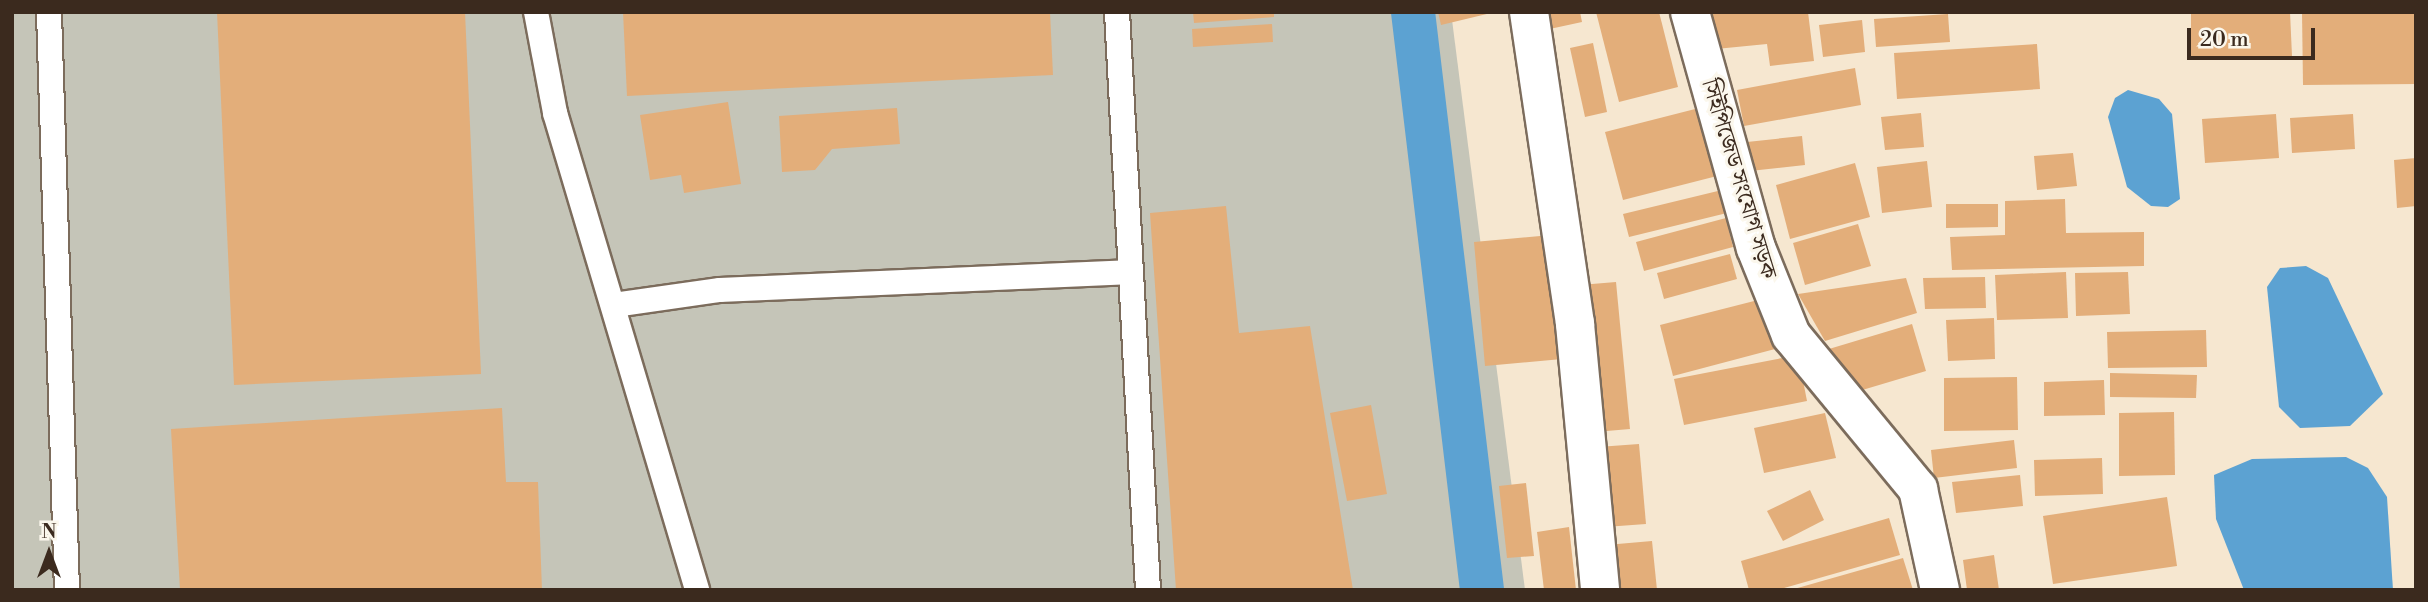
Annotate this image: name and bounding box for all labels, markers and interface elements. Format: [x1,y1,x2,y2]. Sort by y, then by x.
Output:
scale bar [2190,14,2318,58]
text: 20 m [2200,27,2249,53]
street label: সিইপিজেড সংযোগ সড়ক [1696,76,1782,282]
north arrow [14,518,84,588]
text: N [41,520,57,544]

